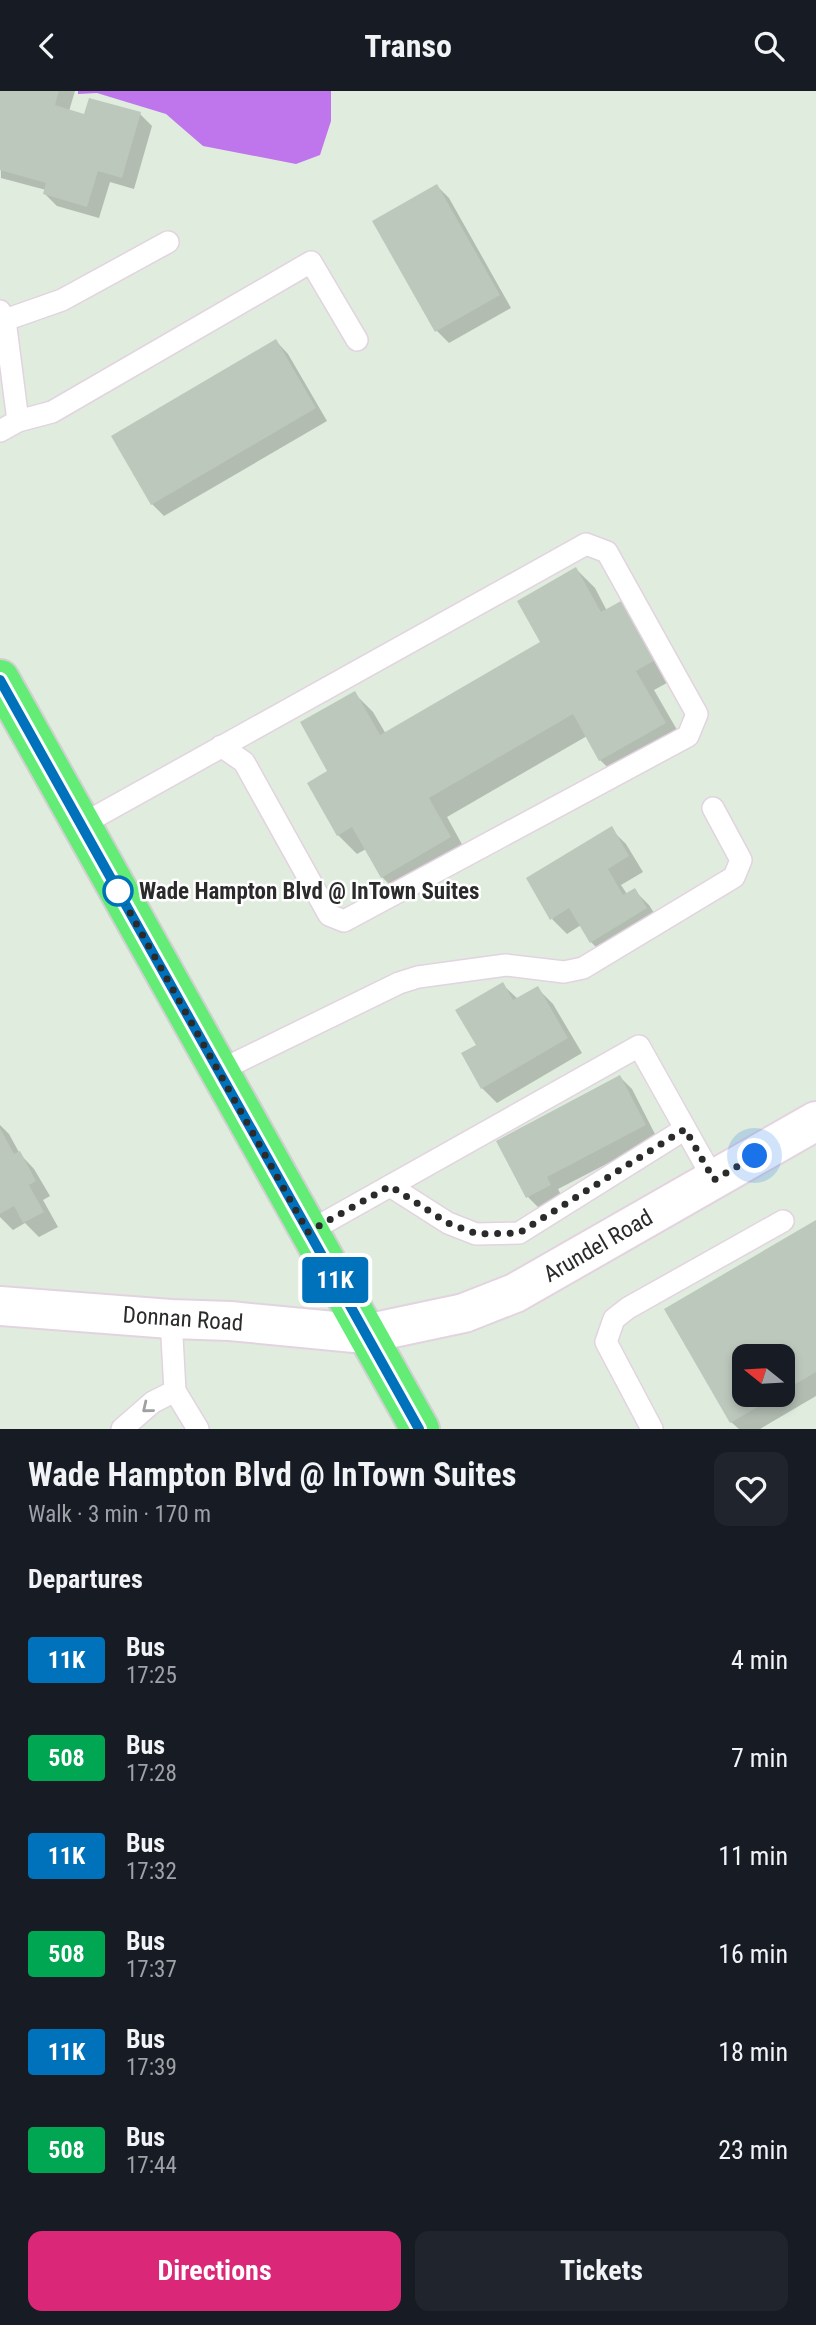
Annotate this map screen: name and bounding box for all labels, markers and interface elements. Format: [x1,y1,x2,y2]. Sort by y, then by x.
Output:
icon: back [28,27,66,65]
text: Transo [364,27,452,65]
icon: search [750,27,788,65]
marker: Wade Hampton Blvd @ InTown Suites [103,876,133,906]
place label: Wade Hampton Blvd @ InTown Suites [139,878,479,905]
your location [737,1138,772,1173]
street label: Arundel Road [539,1204,657,1288]
line badge: 11K [295,1257,375,1303]
text: 11K [316,1266,354,1294]
street label: Donnan Road [122,1301,244,1337]
north arrow [732,1344,794,1407]
map controls [732,1344,795,1407]
one-way arrow [142,1400,155,1412]
button: heart [714,1452,788,1526]
text: Wade Hampton Blvd @ InTown Suites [28,1455,516,1494]
text: Walk · 3 min · 170 m [28,1501,211,1528]
text: Departures [28,1564,143,1594]
text: Bus [126,1632,165,1662]
text: 4 min [731,1645,788,1675]
text: 11K [48,1646,85,1674]
text: 17:25 [126,1662,177,1689]
text: Bus [126,1730,165,1760]
text: 7 min [731,1743,788,1773]
text: 508 [48,1744,85,1772]
text: 17:28 [126,1760,177,1787]
text: Bus [126,1828,165,1858]
text: 11 min [718,1841,788,1871]
text: 11K [48,1842,85,1870]
text: 17:32 [126,1858,177,1885]
text: Bus [126,1926,165,1956]
text: 16 min [718,1939,788,1969]
text: 508 [48,1940,85,1968]
text: 17:37 [126,1956,177,1983]
text: Bus [126,2024,165,2054]
text: 18 min [718,2037,788,2067]
text: 11K [48,2038,85,2066]
text: 17:39 [126,2054,177,2081]
text: Bus [126,2122,165,2152]
text: 23 min [718,2135,788,2165]
text: 508 [48,2136,85,2164]
text: 17:44 [126,2152,177,2179]
button: Directions [28,2231,401,2311]
button: Tickets [415,2231,788,2311]

